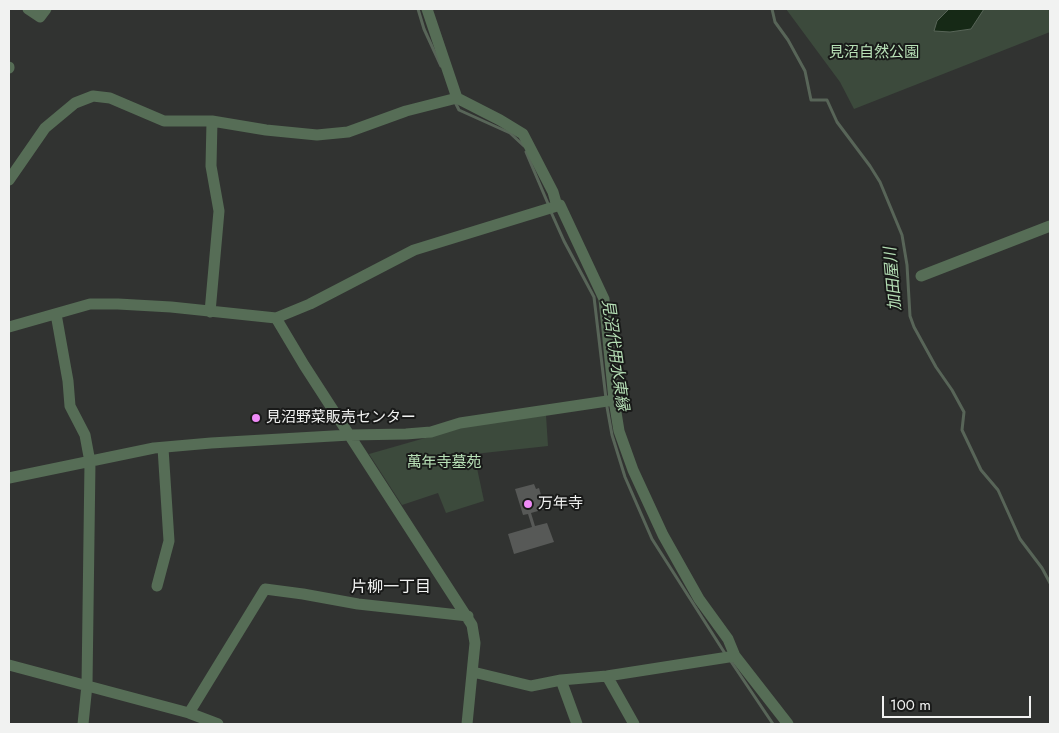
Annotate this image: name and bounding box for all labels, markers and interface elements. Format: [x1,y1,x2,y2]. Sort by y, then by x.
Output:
park label: 見沼自然公園 [829,44,919,62]
water label: 加田屋川 [882,246,906,312]
water label: 見沼代用水東縁 [597,298,631,412]
place label: 見沼野菜販売センター [266,409,416,427]
marker: 見沼野菜販売センター [250,412,262,424]
park label: 萬年寺墓苑 [407,454,481,472]
place label: 万年寺 [538,495,583,513]
marker: 万年寺 [522,498,534,510]
district label: 片柳一丁目 [351,578,431,598]
scale bar [884,686,1033,718]
text: 100 m [890,694,931,716]

